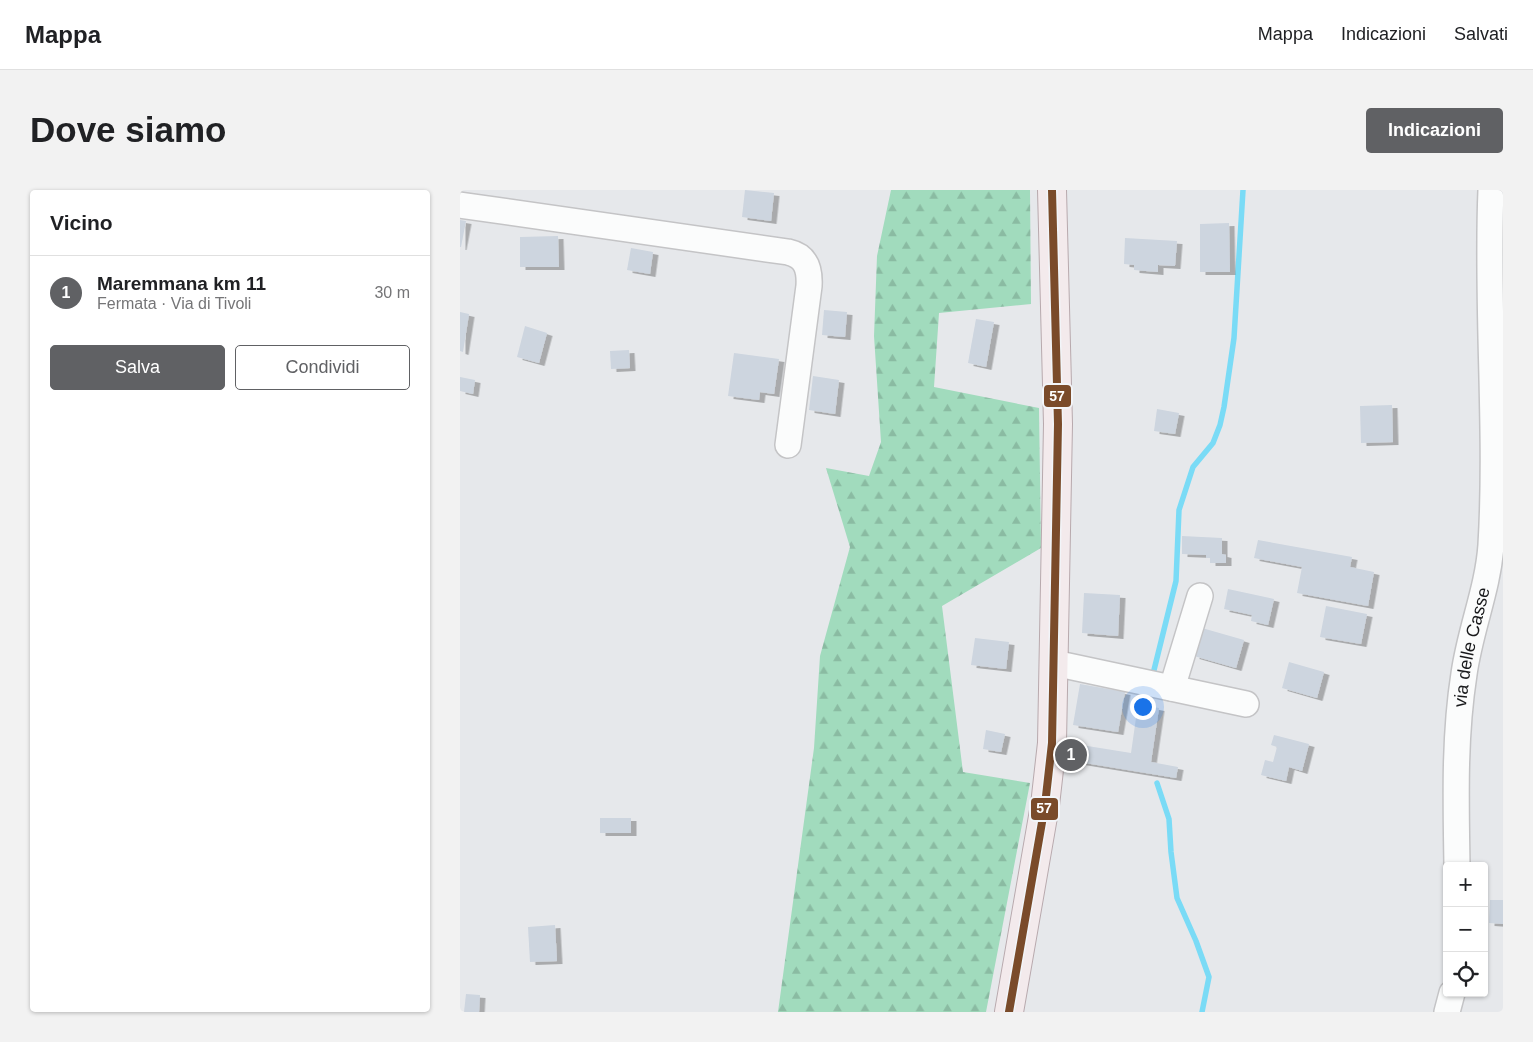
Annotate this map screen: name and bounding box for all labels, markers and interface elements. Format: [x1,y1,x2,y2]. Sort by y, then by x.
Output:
text: Mappa [25,21,101,48]
text: Mappa [1258,24,1313,44]
text: Indicazioni [1341,24,1426,44]
text: Salvati [1454,24,1508,44]
button: Indicazioni [1366,108,1503,153]
text: Dove siamo [30,110,226,149]
text: Vicino [50,211,113,234]
text: Maremmana km 11 [97,273,266,294]
text: 1 [62,284,70,301]
text: 30 m [374,284,410,301]
text: Fermata · Via di Tivoli [97,295,251,312]
button: Salva [50,345,225,390]
button: Condividi [235,345,410,390]
line badge: 57 [1043,384,1072,408]
text: 57 [1049,388,1065,404]
street label: via delle Casse [1450,585,1494,708]
your location [1130,694,1156,720]
pin: 1 [1055,736,1087,774]
line badge: 57 [1030,797,1059,821]
text: 57 [1036,800,1052,816]
map controls [1443,862,1488,997]
button: + [1443,862,1488,907]
button: − [1443,907,1488,952]
button: locate [1443,952,1488,997]

